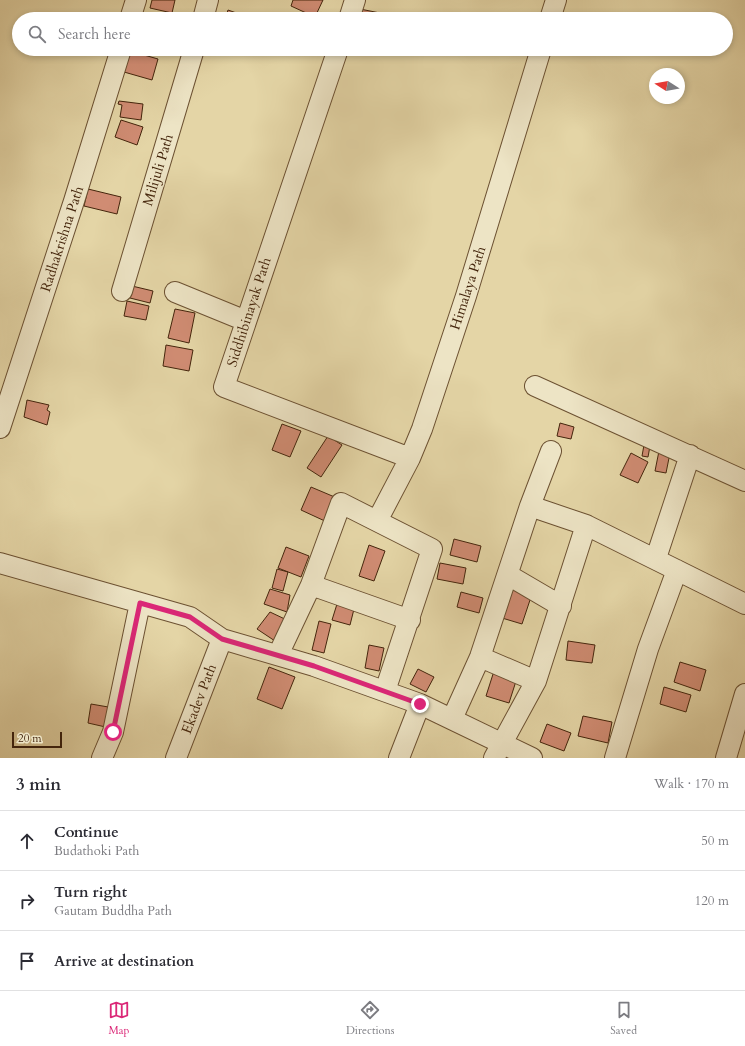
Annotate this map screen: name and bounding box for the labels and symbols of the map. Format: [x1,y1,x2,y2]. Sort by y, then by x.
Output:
north arrow [649,68,685,104]
street label: Milijuli Path [138,132,178,208]
street label: Radhakrishna Path [36,183,88,294]
street label: Himalaya Path [446,244,491,332]
street label: Siddhibinayak Path [222,255,276,369]
street label: Ekadev Path [177,661,221,737]
route end [411,695,429,713]
route start [104,723,122,741]
scale bar [12,730,62,749]

